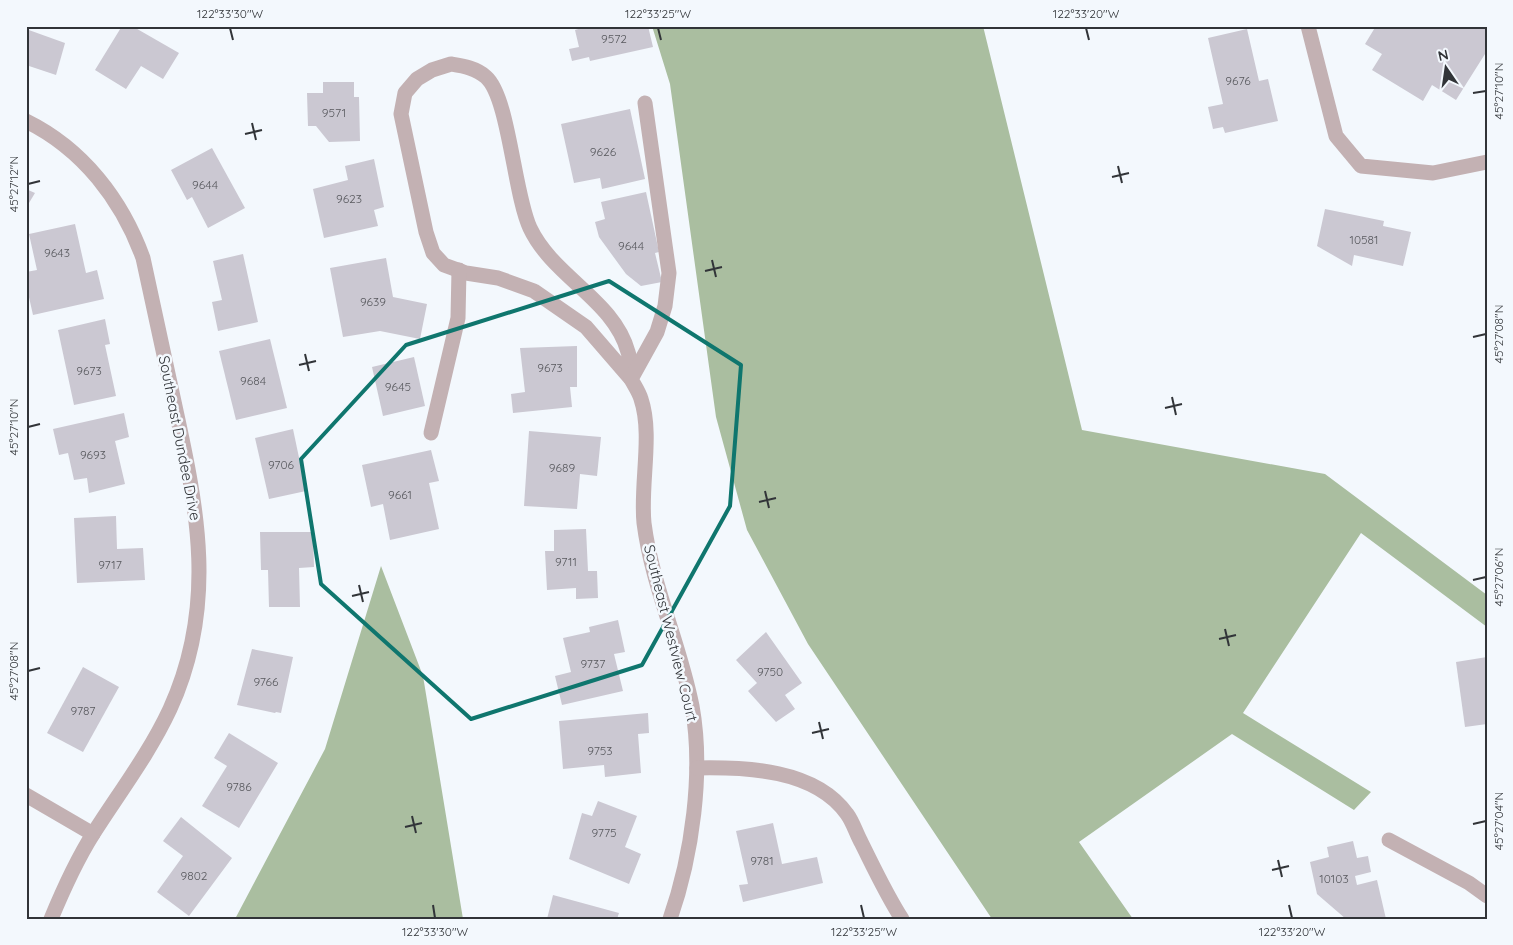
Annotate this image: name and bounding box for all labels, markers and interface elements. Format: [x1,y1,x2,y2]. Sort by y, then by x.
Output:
text: 122°33'30"W [197,6,264,21]
text: 122°33'25"W [625,6,691,21]
text: 122°33'20"W [1053,6,1120,21]
house number: 9572 [601,31,627,46]
north arrow [1420,42,1470,92]
text: N [1436,45,1450,65]
text: 45°27'10"N [1491,63,1506,119]
house number: 9676 [1225,73,1251,88]
house number: 9571 [322,105,346,120]
house number: 9626 [590,144,617,159]
text: 45°27'12"N [6,156,21,212]
house number: 9644 [192,177,218,192]
house number: 9623 [336,191,362,206]
house number: 10581 [1349,232,1379,247]
house number: 9644 [618,238,644,253]
house number: 9643 [44,245,70,260]
house number: 9639 [360,294,386,309]
text: 45°27'08"N [1491,305,1506,363]
street label: Southeast Dundee Drive [155,354,205,522]
house number: 9673 [537,360,563,375]
house number: 9673 [76,363,102,378]
house number: 9684 [240,373,266,388]
house number: 9645 [385,379,411,394]
text: 45°27'10"N [6,399,21,455]
house number: 9693 [80,447,106,462]
house number: 9706 [268,457,295,472]
house number: 9689 [549,460,575,475]
house number: 9661 [388,487,412,502]
street label: Southeast Westview Court [640,543,702,723]
text: 45°27'06"N [1491,548,1506,606]
house number: 9711 [555,554,577,569]
house number: 9717 [98,557,122,572]
text: 45°27'08"N [6,642,21,700]
house number: 9737 [581,656,605,671]
house number: 9750 [757,664,783,679]
house number: 9766 [253,674,279,689]
house number: 9787 [71,703,95,718]
house number: 9753 [587,743,613,758]
house number: 9786 [226,779,252,794]
text: 45°27'04"N [1491,792,1506,850]
house number: 9775 [591,825,617,840]
house number: 9781 [750,853,774,868]
house number: 9802 [181,868,208,883]
house number: 10103 [1319,871,1349,886]
text: 122°33'30"W [402,924,469,939]
text: 122°33'25"W [831,924,897,939]
text: 122°33'20"W [1259,924,1326,939]

